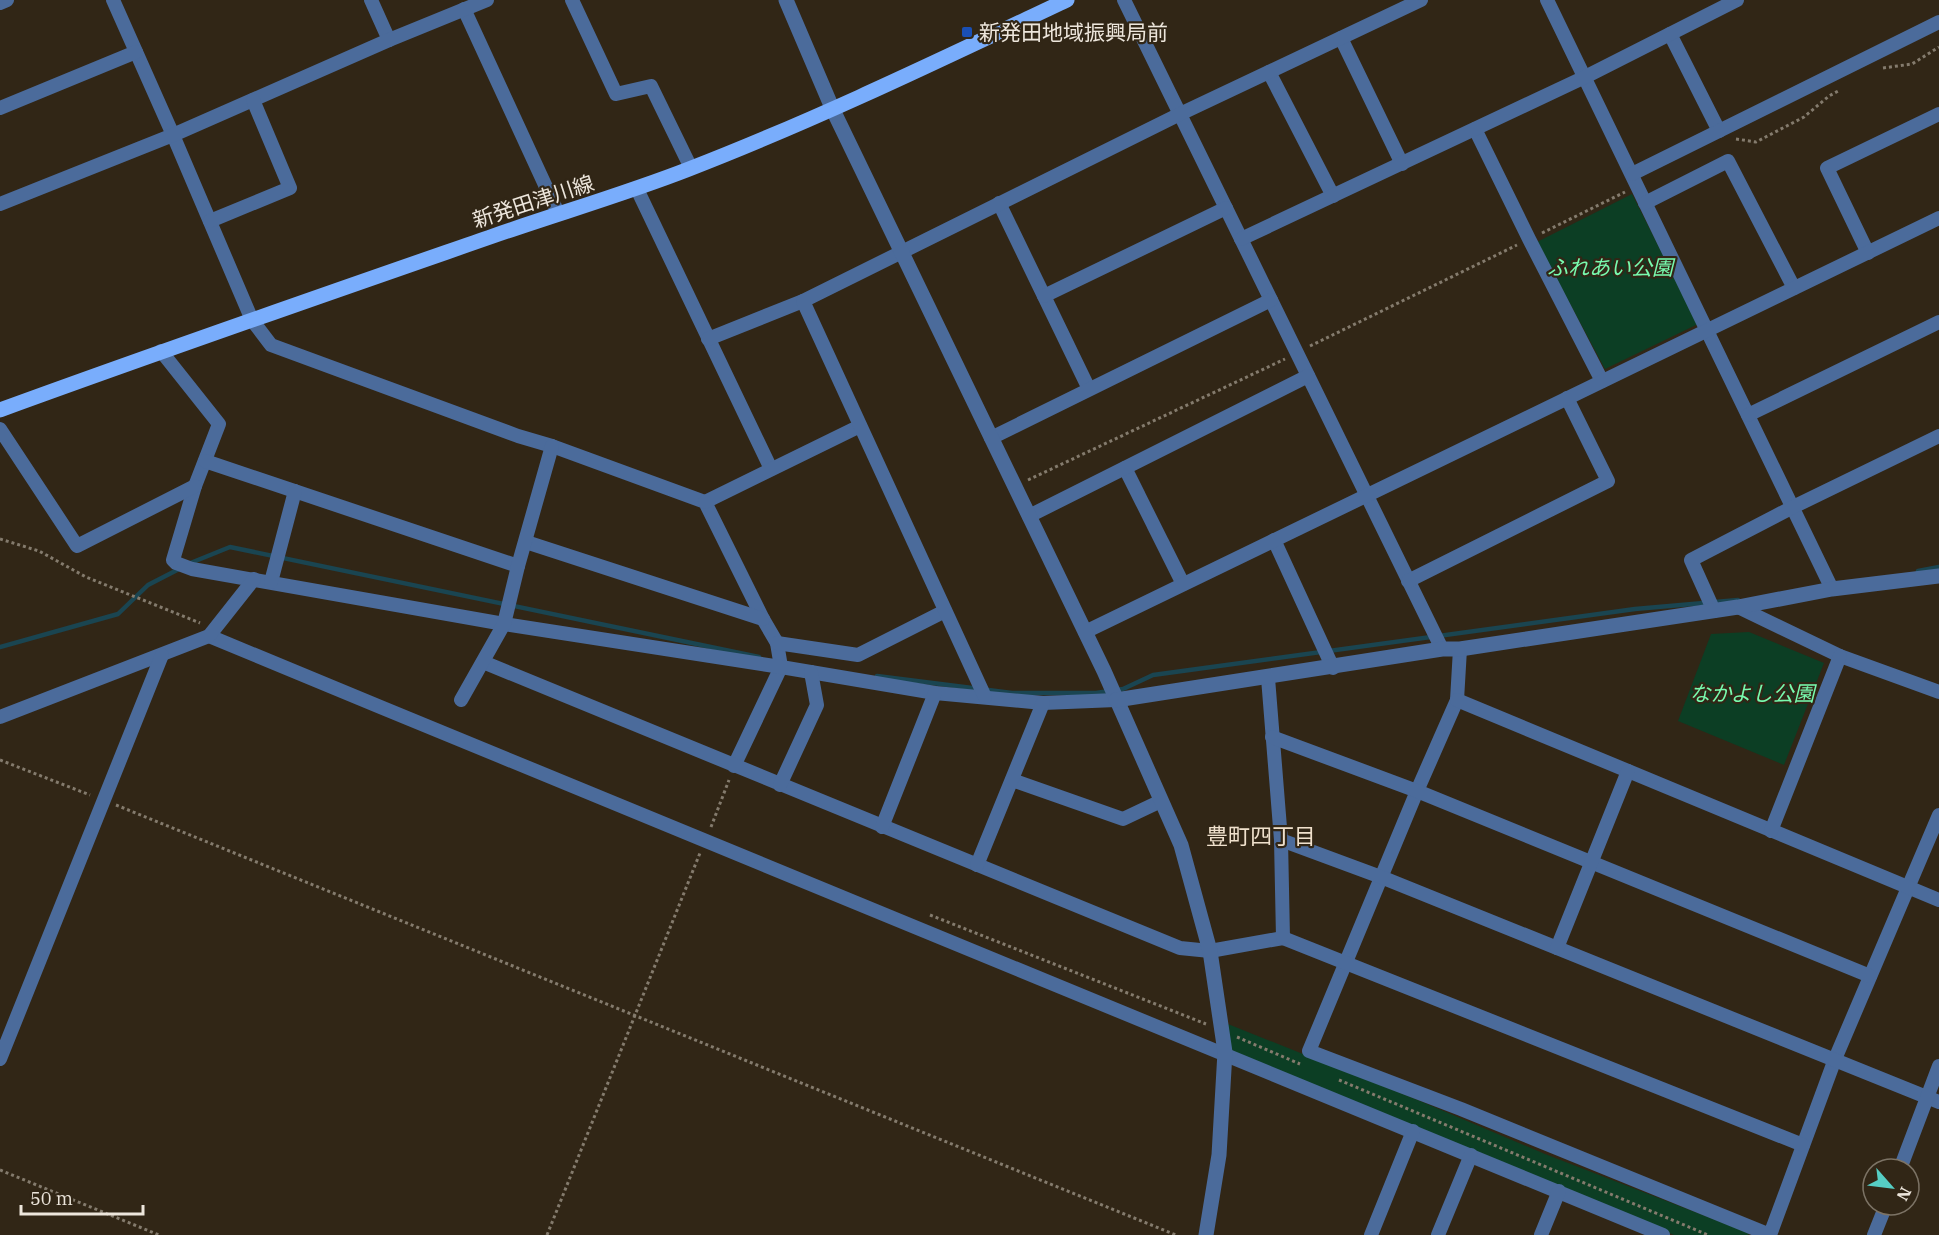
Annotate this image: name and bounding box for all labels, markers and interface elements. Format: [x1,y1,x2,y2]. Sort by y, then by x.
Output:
place label: 新発田地域振興局前 [979,18,1168,46]
marker: 新発田地域振興局前 [960,25,974,39]
street label: 新発田津川線 [469,168,597,234]
park label: ふれあい公園 [1547,253,1676,281]
park label: なかよし公園 [1690,679,1817,707]
district label: 豊町四丁目 [1206,821,1316,850]
north arrow [1861,1157,1921,1217]
scale bar [21,1178,142,1216]
text: N [1892,1184,1916,1204]
text: 50 m [30,1187,73,1210]

